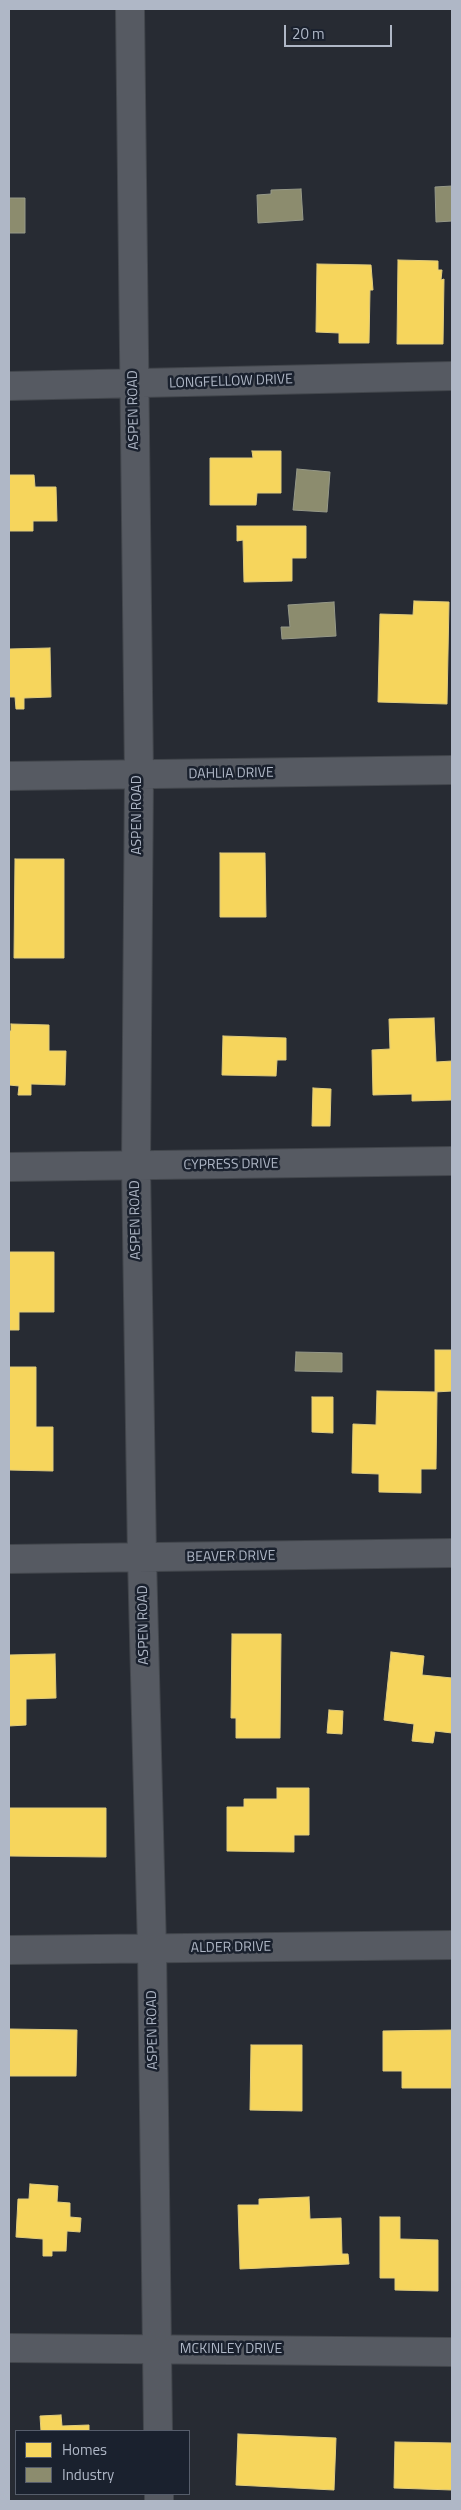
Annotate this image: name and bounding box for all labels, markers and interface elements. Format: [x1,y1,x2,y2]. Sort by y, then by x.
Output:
scale bar [286,15,394,47]
text: 20 m [292,22,325,45]
street label: ASPEN ROAD [125,370,143,450]
street label: LONGFELLOW DRIVE [169,371,293,393]
street label: DAHLIA DRIVE [188,765,274,783]
street label: ASPEN ROAD [130,775,146,855]
street label: CYPRESS DRIVE [183,1156,279,1174]
street label: ASPEN ROAD [127,1180,145,1260]
street label: BEAVER DRIVE [186,1548,276,1566]
street label: ASPEN ROAD [135,1585,153,1665]
street label: ALDER DRIVE [191,1939,271,1957]
street label: ASPEN ROAD [144,1990,162,2070]
street label: MCKINLEY DRIVE [180,2342,282,2358]
legend [15,2430,190,2495]
text: Homes [62,2438,107,2461]
text: Industry [62,2463,114,2486]

